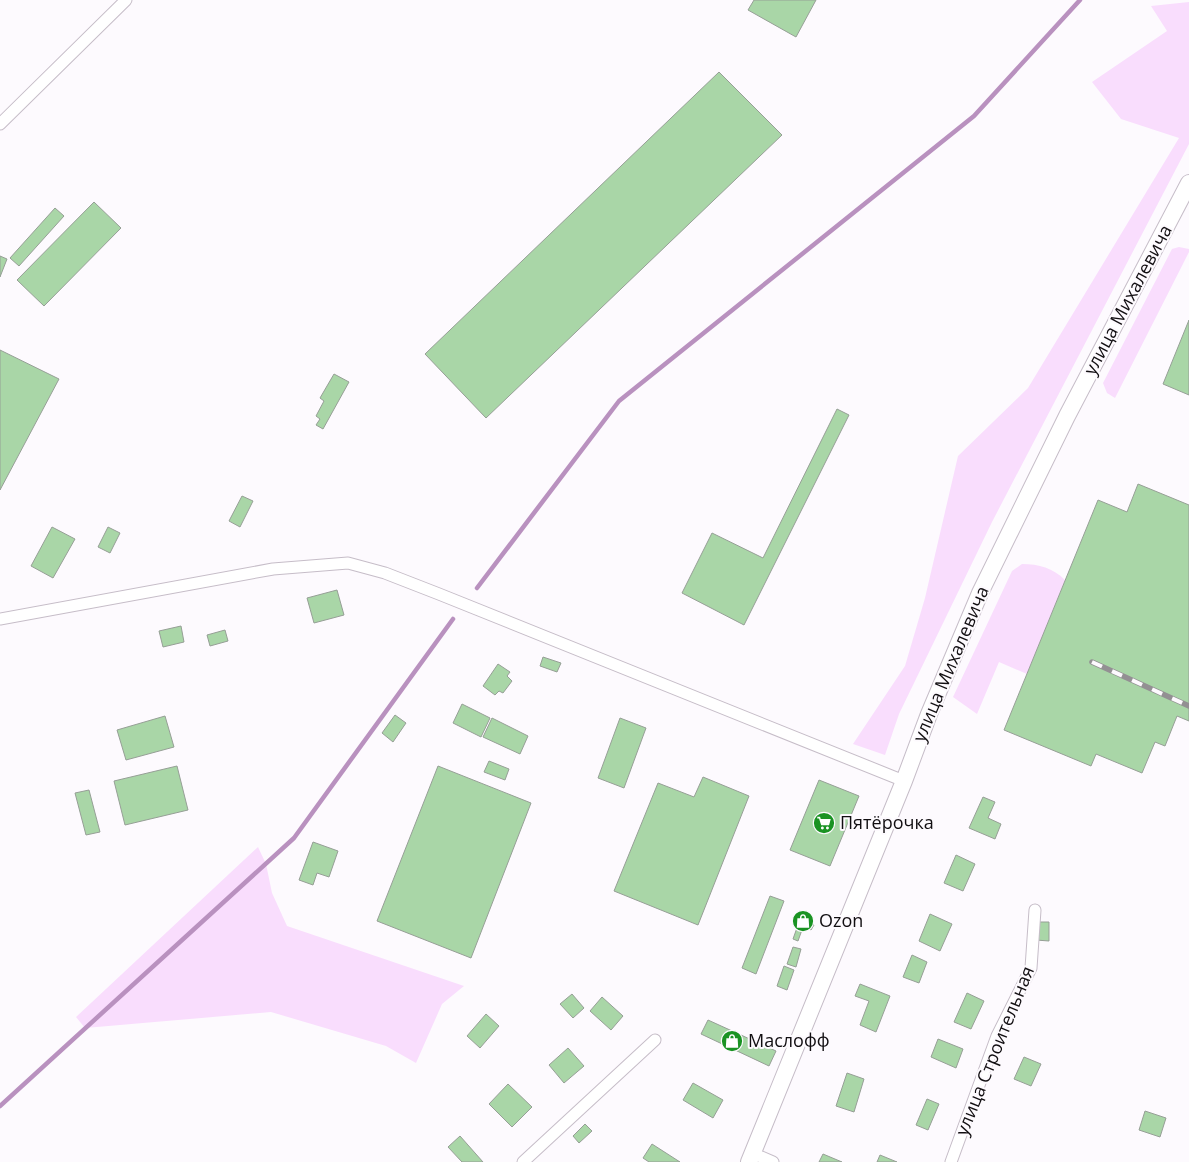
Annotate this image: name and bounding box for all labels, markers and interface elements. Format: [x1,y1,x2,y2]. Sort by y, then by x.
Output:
street label: улица Михалевича [1077,220,1177,379]
street label: улица Михалевича [906,582,994,745]
place label: Пятёрочка [840,810,934,834]
supermarket icon: Пятёрочка [812,811,836,835]
place label: Ozon [819,908,863,932]
shop icon: Ozon [791,909,815,933]
street label: улица Строительная [949,962,1039,1139]
place label: Маслофф [748,1028,830,1052]
shop icon: Маслофф [720,1029,744,1053]

